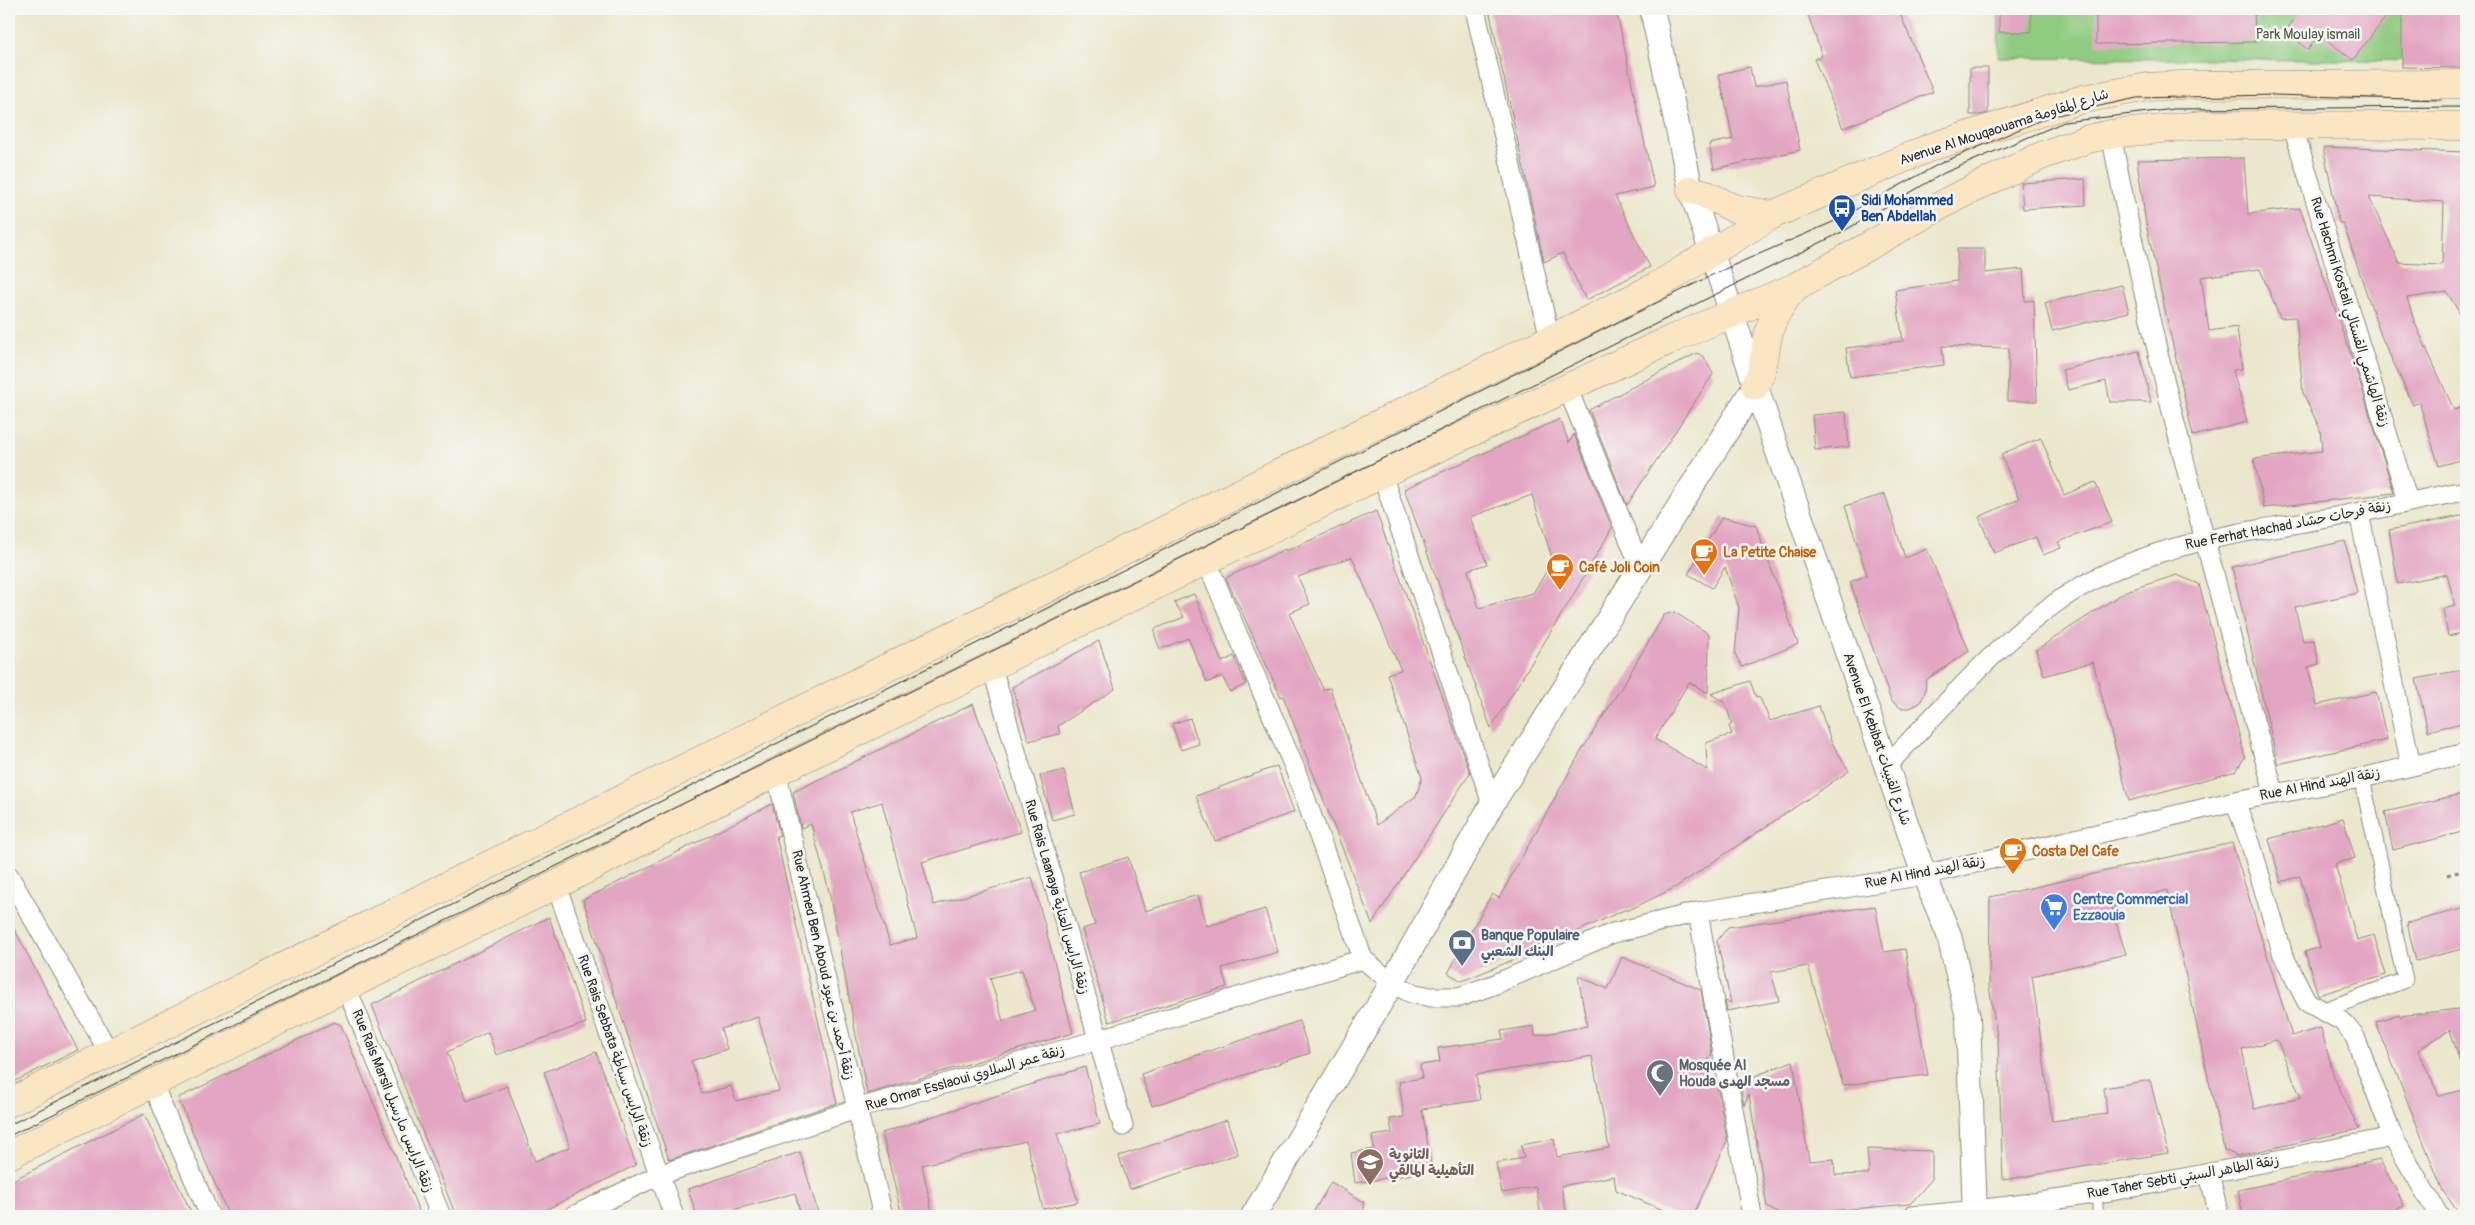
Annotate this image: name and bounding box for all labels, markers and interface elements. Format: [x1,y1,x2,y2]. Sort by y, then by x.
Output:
park label: Park Moulay ismail [2256,26,2360,43]
street label: Avenue Al Mouqaouama شارع المقاومة [1897,85,2111,170]
place label: Sidi Mohammed Ben Abdellah [1861,192,1953,225]
bus stop icon: Sidi Mohammed Ben Abdellah [1827,193,1857,232]
street label: Rue Hachmi Kostali زنقة الهاشمي القستالي [2303,195,2393,430]
street label: Rue Ferhat Hachad زنقة فرحات حشاد [2184,497,2392,553]
cafe icon: La Petite Chaise [1689,537,1719,576]
place label: La Petite Chaise [1723,544,1817,561]
cafe icon: Café Joli Coin [1545,552,1575,591]
place label: Café Joli Coin [1579,559,1660,576]
street label: Avenue El Kebibat شارع القبيبات [1838,650,1915,828]
street label: Rue Al Hind زنقة الهند [2258,764,2382,804]
street label: Rue Rais Laanaya زنقة الرايس العناية [1021,798,1093,996]
cafe icon: Costa Del Cafe [1998,836,2028,875]
place label: Costa Del Cafe [2032,843,2120,860]
street label: Rue Ahmed Ben Aboud زنقة أحمد بن عبود [788,848,858,1082]
street label: Rue Al Hind زنقة الهند [1863,852,1987,892]
place label: Centre Commercial Ezzaouia [2073,891,2188,924]
supermarket icon: Centre Commercial Ezzaouia [2039,892,2069,931]
place label: Banque Populaire البنك الشعبي [1481,927,1581,964]
bank icon: Banque Populaire البنك الشعبي [1447,928,1477,967]
street label: Rue Rais Sebbata زنقة الرايس سباطة [574,953,656,1149]
street label: Rue Rais Marsil زنقة الرايس مارسيل [348,1007,438,1195]
street label: Rue Omar Esslaoui زنقة عمر السلاوي [864,1041,1067,1117]
place label: Mosquée Al Houda مسجد الهدى [1679,1057,1790,1090]
mosque icon: Mosquée Al Houda مسجد الهدى [1645,1058,1675,1097]
place label: الثانوية التأهيلية المالقي [1389,1146,1475,1183]
school or university icon: الثانوية التأهيلية المالقي [1355,1147,1385,1186]
street label: Rue Taher Sebti زنقة الطاهر السبتي [2086,1152,2281,1206]

